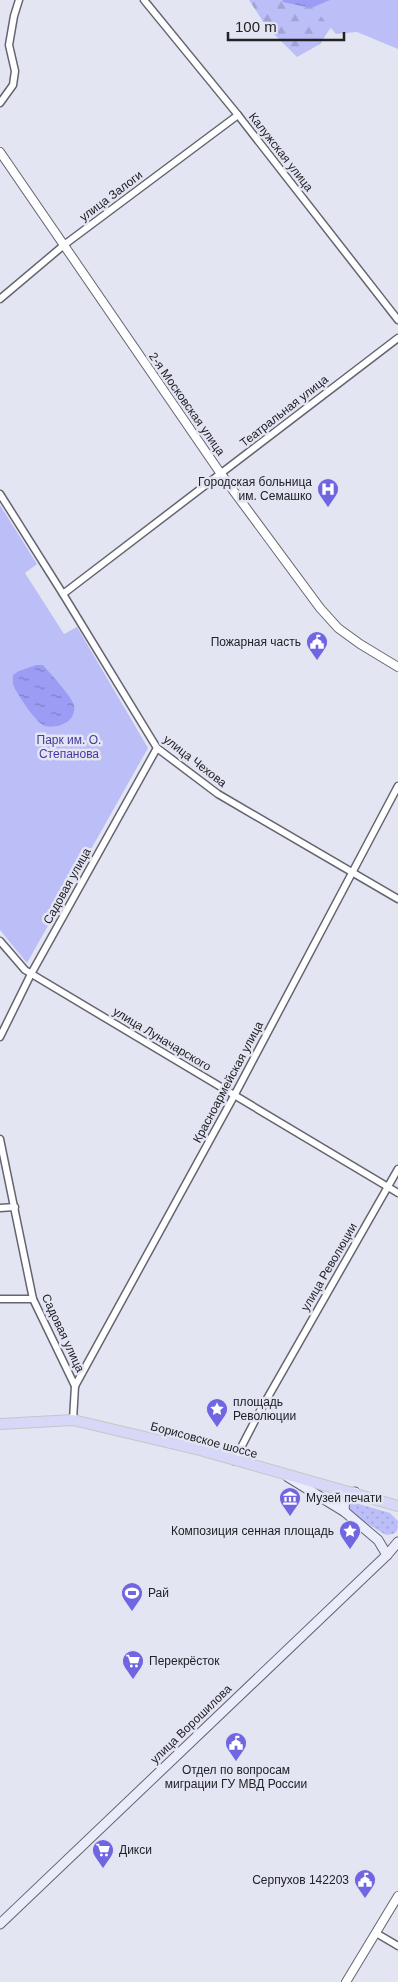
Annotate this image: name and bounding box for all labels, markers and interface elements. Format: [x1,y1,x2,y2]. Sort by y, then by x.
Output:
scale bar [228,10,344,42]
text: 100 m [235,18,277,35]
street label: Калужская улица [246,110,316,194]
street label: улица Залоги [77,168,145,224]
street label: 2-я Московская улица [146,350,228,458]
street label: Театральная улица [237,372,331,450]
place label: Городская больница им. Семашко [198,475,312,503]
hospital icon: Городская больница им. Семашко [316,477,340,508]
public building icon: Пожарная часть [305,630,329,661]
place label: Пожарная часть [211,635,301,649]
street label: улица Чехова [161,732,230,790]
park label: Парк им. О. Степанова [37,733,101,761]
street label: Садовая улица [40,845,94,927]
street label: улица Луначарского [110,1004,214,1074]
street label: Красноармейская улица [190,1019,266,1145]
street label: улица Революции [298,1220,360,1314]
street label: Садовая улица [39,1292,87,1375]
place label: площадь Революции [233,1395,296,1423]
place icon: площадь Революции [205,1397,229,1428]
street label: Борисовское шоссе [149,1419,259,1461]
museum icon: Музей печати [278,1486,302,1517]
place label: Музей печати [306,1491,382,1505]
place icon: Композиция сенная площадь [338,1519,362,1550]
place label: Композиция сенная площадь [171,1524,334,1538]
sports icon: Рай [120,1581,144,1612]
place label: Рай [148,1586,169,1600]
supermarket icon: Перекрёсток [121,1649,145,1680]
place label: Перекрёсток [149,1654,220,1668]
street label: улица Ворошилова [148,1681,235,1766]
public building icon: Отдел по вопросам миграции ГУ МВД России [224,1731,248,1762]
place label: Отдел по вопросам миграции ГУ МВД России [165,1763,307,1791]
supermarket icon: Дикси [91,1838,115,1869]
place label: Дикси [119,1843,152,1857]
public building icon: Серпухов 142203 [353,1868,377,1899]
place label: Серпухов 142203 [252,1873,349,1887]

